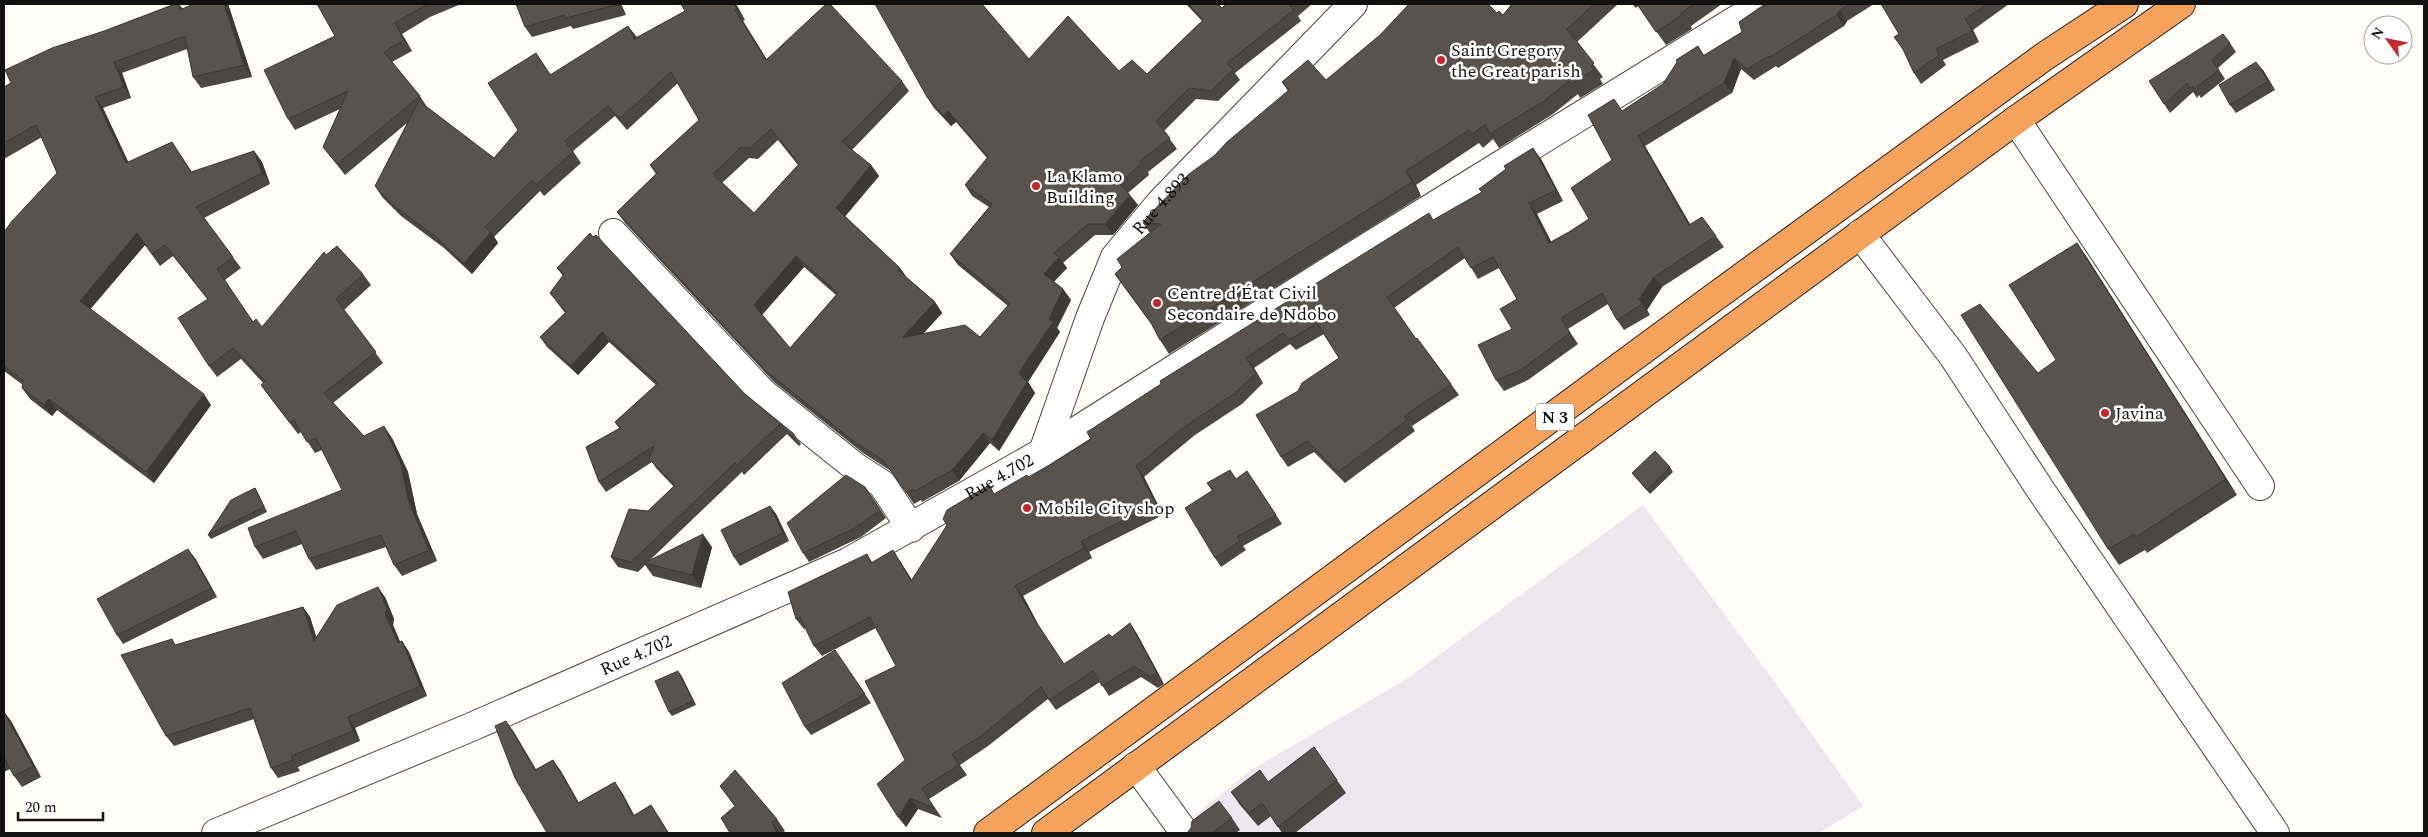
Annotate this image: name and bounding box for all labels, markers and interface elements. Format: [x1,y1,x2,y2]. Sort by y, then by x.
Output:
north arrow [2363,15,2413,65]
text: N [2366,23,2389,44]
place label: Saint Gregory the Great parish [1451,37,1581,85]
marker: Saint Gregory the Great parish [1435,54,1447,66]
place label: La Klamo Building [1046,163,1123,211]
street label: Rue 4.893 [1126,167,1196,241]
marker: La Klamo Building [1030,180,1042,192]
place label: Centre d’État Civil Secondaire de Ndobo [1167,280,1337,328]
marker: Centre d’État Civil Secondaire de Ndobo [1151,297,1163,309]
place label: Javina [2115,400,2164,427]
road number: N 3 [1536,404,1574,431]
marker: Javina [2099,407,2111,419]
street label: Rue 4.702 [960,447,1039,508]
place label: Mobile City shop [1037,495,1175,522]
marker: Mobile City shop [1021,502,1033,514]
street label: Rue 4.702 [596,628,676,683]
scale bar [18,790,102,822]
text: 20 m [25,796,57,819]

